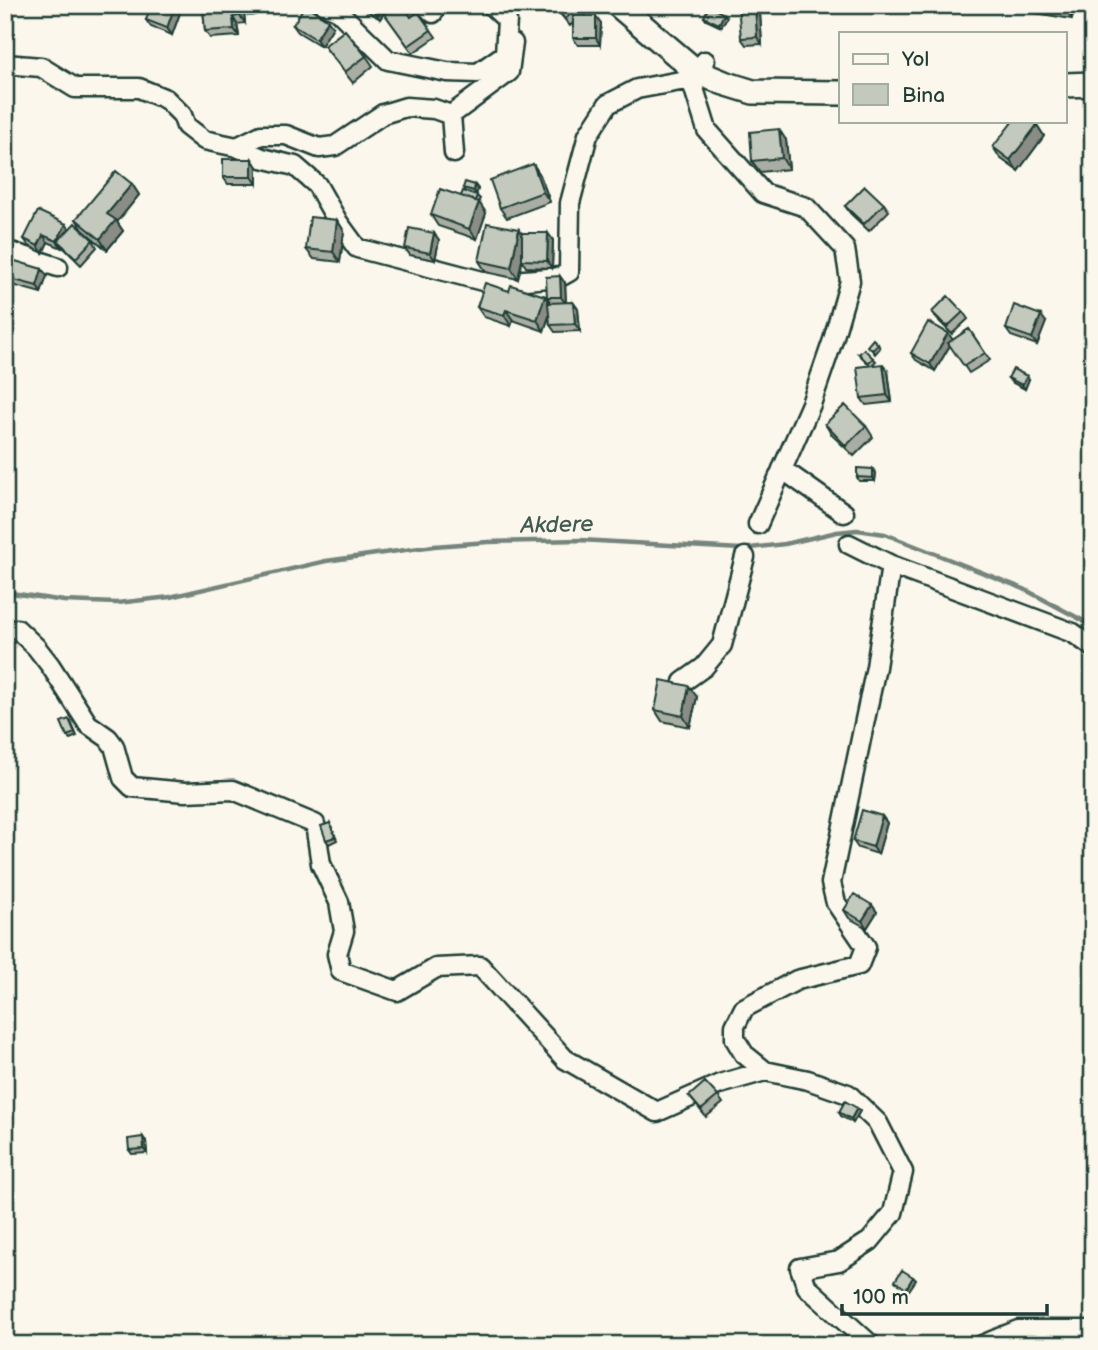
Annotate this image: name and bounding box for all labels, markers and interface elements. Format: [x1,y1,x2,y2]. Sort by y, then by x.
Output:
legend [839,32,1066,122]
text: Yol [901,47,929,72]
text: Bina [902,83,945,108]
water label: Akdere [519,510,594,540]
scale bar [842,1273,1047,1317]
text: 100 m [853,1285,909,1310]

